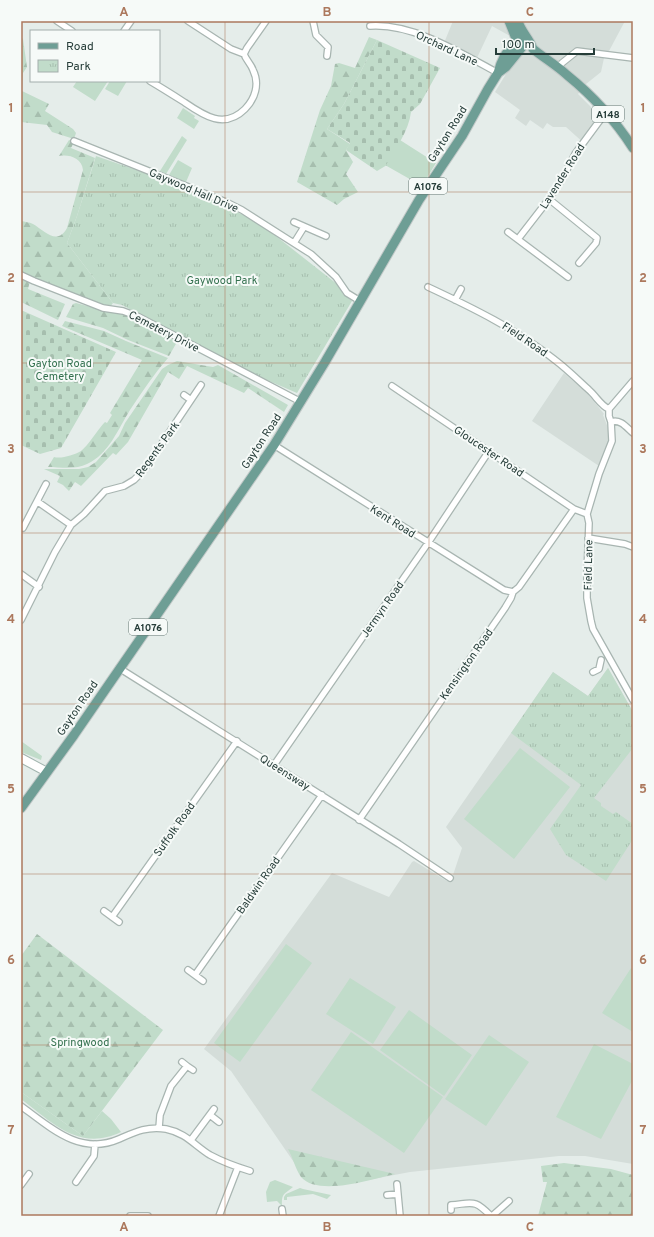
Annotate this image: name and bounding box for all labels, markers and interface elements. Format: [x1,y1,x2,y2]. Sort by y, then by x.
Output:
text: A [119,5,129,21]
text: B [323,5,332,21]
text: C [526,5,534,21]
street label: Orchard Lane [413,28,480,69]
legend [30,30,160,82]
scale bar [496,30,594,56]
text: 100 m [502,37,535,53]
text: Road [66,39,94,55]
text: Park [66,59,91,75]
text: 1 [8,101,14,117]
text: 1 [640,101,646,117]
street label: Gayton Road [425,104,471,165]
road number: A148 [592,106,624,122]
street label: Lavender Road [537,141,589,212]
street label: Gaywood Hall Drive [147,166,241,216]
road number: A1076 [409,178,447,194]
text: 2 [7,271,15,287]
text: 2 [639,271,647,287]
park label: Gaywood Park [186,274,258,288]
street label: Cemetery Drive [126,308,201,356]
street label: Field Road [499,319,550,360]
park label: Gayton Road Cemetery [28,357,92,384]
street label: Gayton Road [239,411,285,472]
street label: Regents Park [133,419,183,480]
street label: Gloucester Road [451,423,526,480]
text: 3 [7,442,15,458]
text: 3 [639,442,647,458]
street label: Kent Road [367,502,418,541]
street label: Field Lane [582,539,596,591]
street label: Jermyn Road [358,579,407,641]
text: 4 [7,612,15,628]
text: 4 [639,612,647,628]
road number: A1076 [129,619,167,635]
street label: Kensington Road [437,626,497,703]
street label: Gayton Road [54,678,101,739]
street label: Queensway [257,752,312,794]
text: 5 [7,782,15,798]
text: 5 [639,782,647,798]
street label: Suffolk Road [151,800,199,859]
street label: Baldwin Road [234,854,284,917]
text: 6 [7,953,15,969]
text: 6 [639,953,647,969]
park label: Springwood [51,1036,109,1050]
text: 7 [8,1123,15,1139]
text: 7 [640,1123,647,1139]
text: A [119,1220,129,1236]
text: B [323,1220,332,1236]
text: C [526,1220,534,1236]

